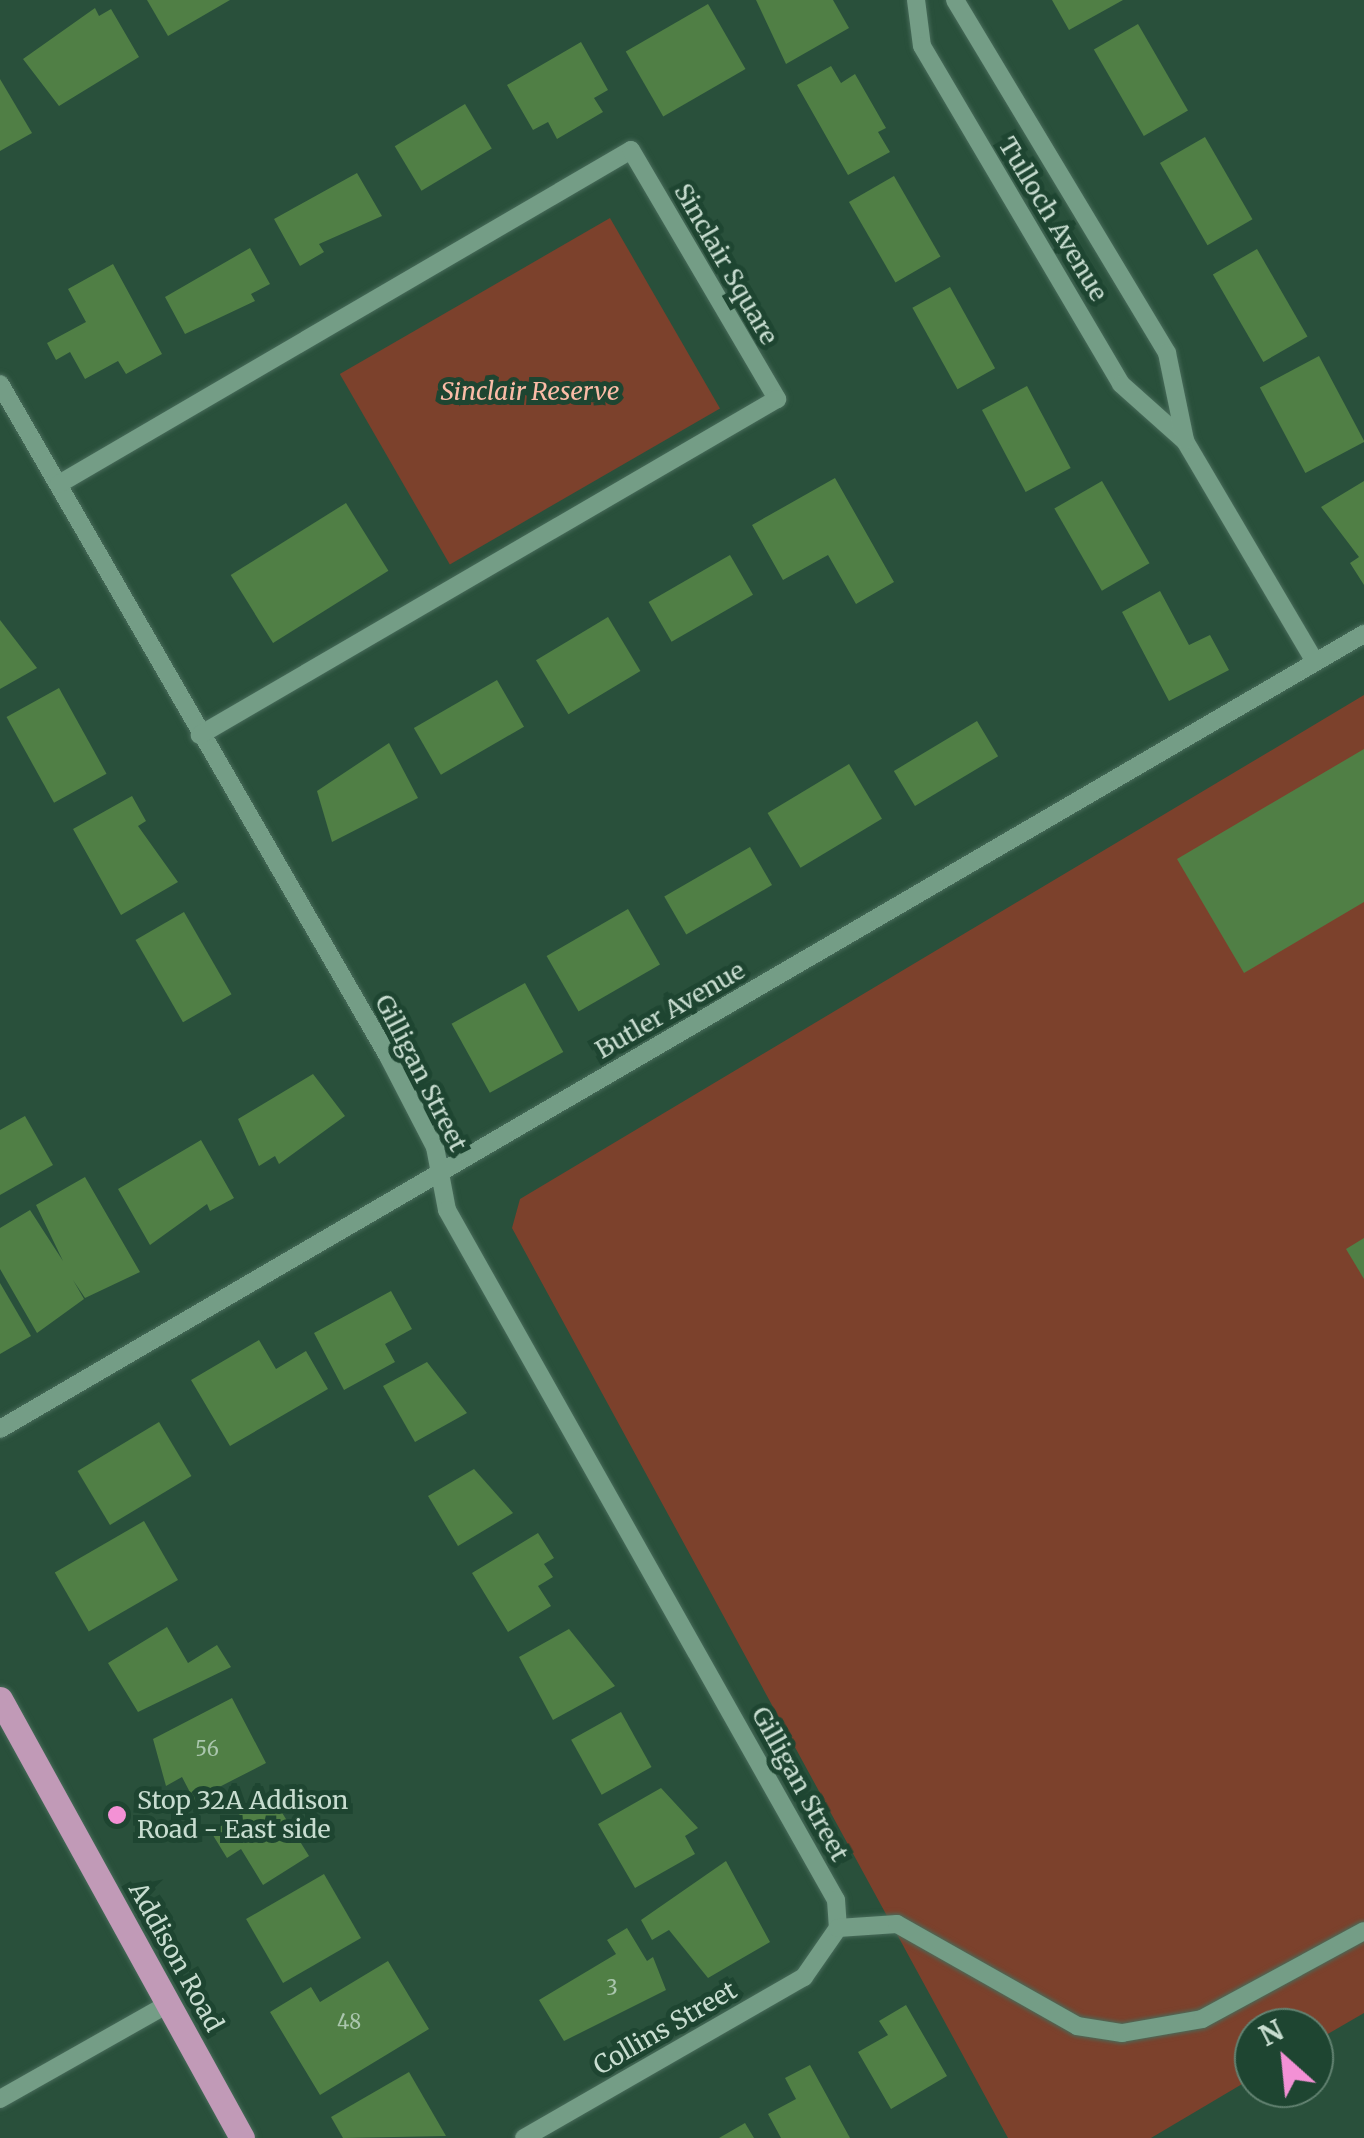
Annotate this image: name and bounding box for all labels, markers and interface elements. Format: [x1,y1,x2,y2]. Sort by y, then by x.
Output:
street label: Tulloch Avenue [992,132,1114,306]
street label: Sinclair Square [668,178,784,350]
park label: Sinclair Reserve [440,376,620,406]
street label: Butler Avenue [590,955,750,1065]
street label: Gilligan Street [369,990,473,1156]
street label: Gilligan Street [745,1702,855,1866]
house number: 56 [195,1736,219,1760]
place label: Stop 32A Addison Road - East side [137,1786,348,1845]
marker: Stop 32A Addison Road - East side [106,1804,128,1826]
street label: Addison Road [123,1877,229,2037]
street label: Collins Street [588,1975,742,2081]
house number: 3 [606,1975,618,1999]
north arrow [1234,2008,1334,2108]
house number: 48 [337,2009,361,2033]
text: N [1253,2012,1289,2054]

